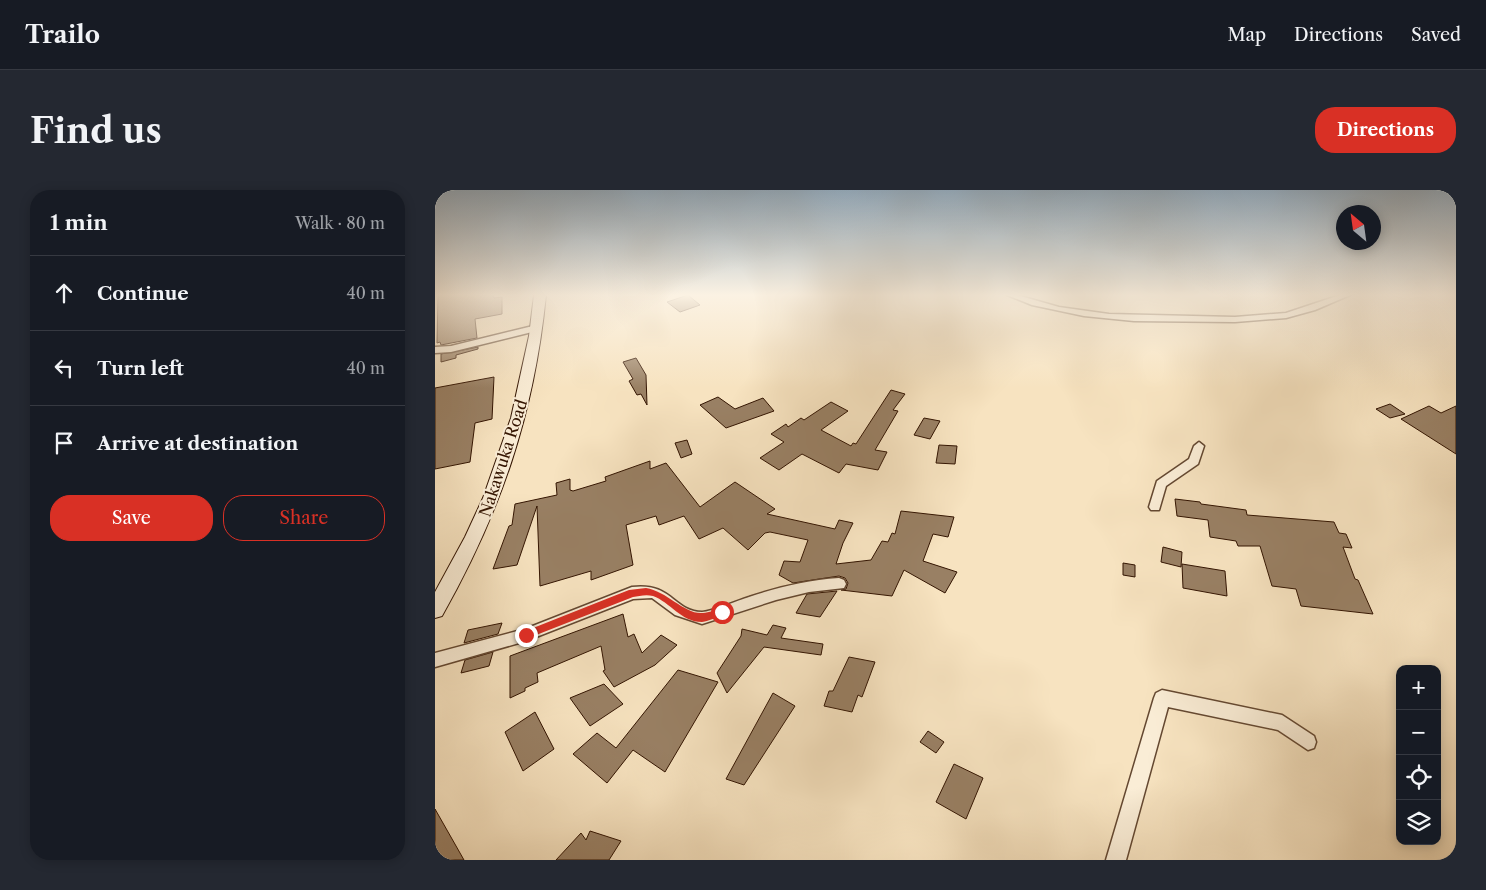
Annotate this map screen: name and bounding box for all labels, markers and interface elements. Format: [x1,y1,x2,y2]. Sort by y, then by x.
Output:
text: Trailo [25,20,100,49]
text: Map [1227,24,1266,46]
text: Directions [1294,24,1383,46]
text: Saved [1411,24,1461,46]
button: Directions [1315,107,1456,153]
text: Find us [30,109,162,152]
north arrow [1336,205,1381,250]
text: 1 min [50,210,108,235]
text: Walk · 80 m [295,213,385,233]
icon: ahead [50,279,78,307]
text: Continue [97,282,189,305]
text: 40 m [346,283,385,303]
icon: left [50,354,78,382]
text: Turn left [97,357,184,380]
text: 40 m [346,358,385,378]
street label: Nakawuka Road [475,397,531,519]
icon: arrive [50,429,78,457]
text: Arrive at destination [97,432,298,455]
button: Save [50,495,213,541]
button: Share [223,495,385,541]
route start [711,601,734,624]
route end [515,624,538,647]
map controls [1396,665,1441,845]
button: + [1396,665,1441,710]
button: − [1396,710,1441,755]
button: locate [1396,755,1441,800]
button: layers [1396,800,1441,845]

